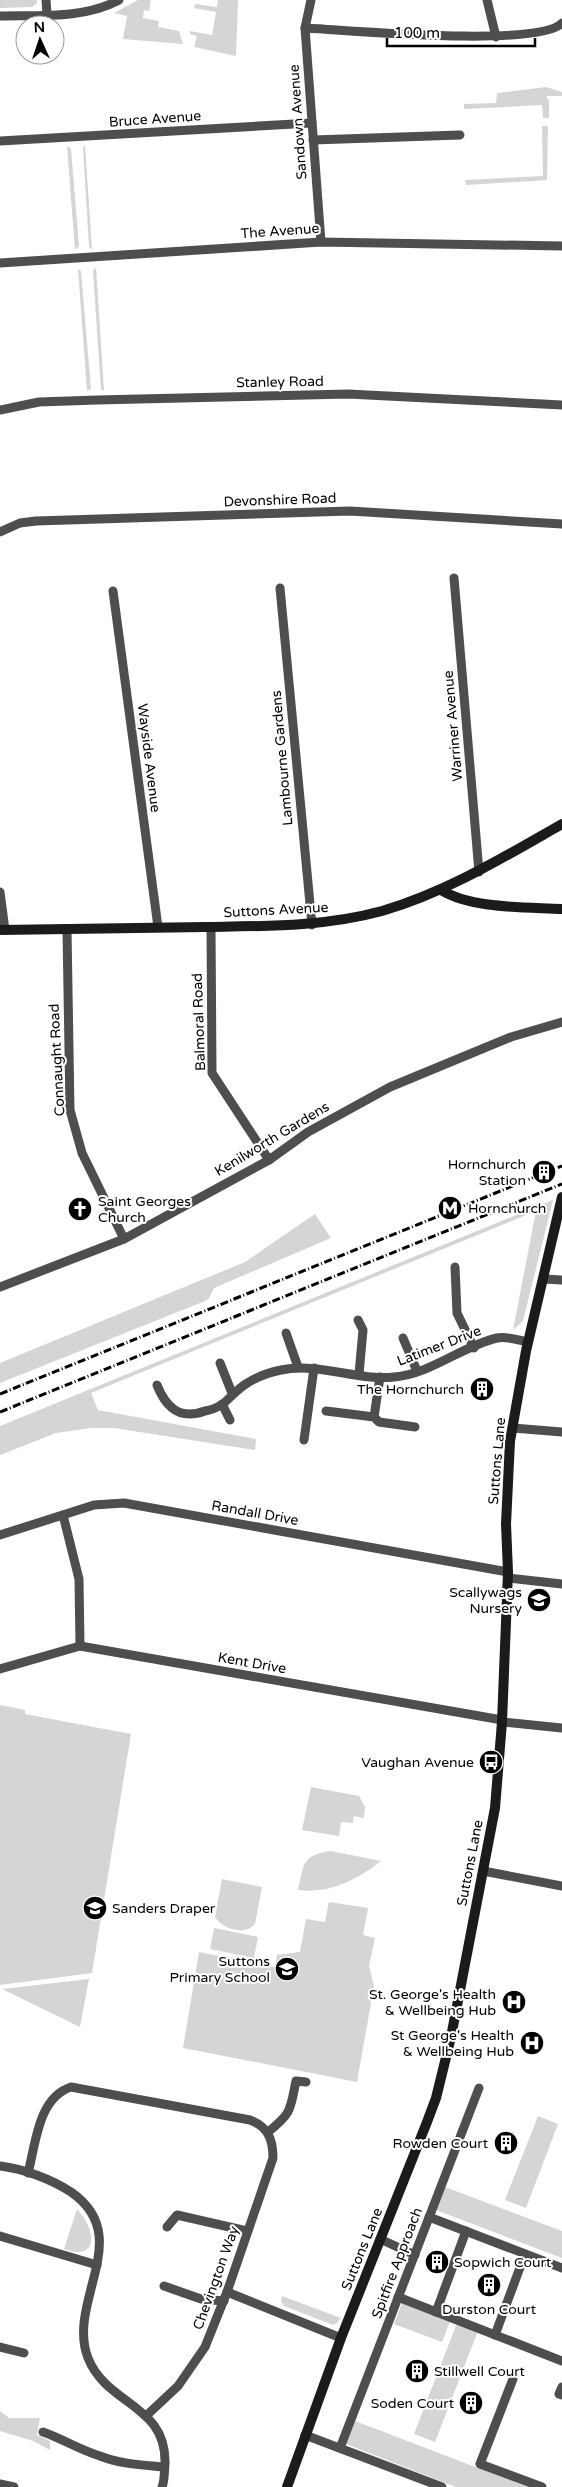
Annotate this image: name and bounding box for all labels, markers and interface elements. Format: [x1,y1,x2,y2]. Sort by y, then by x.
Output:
north arrow [15,15,65,65]
scale bar [387,15,534,47]
text: N [33,19,45,36]
text: 100 m [394,24,440,42]
street label: Sandown Avenue [285,64,311,180]
street label: Bruce Avenue [108,107,202,131]
street label: The Avenue [240,220,320,242]
street label: Stanley Road [236,373,324,391]
street label: Devonshire Road [223,490,337,510]
street label: Warriner Avenue [440,670,466,782]
street label: Lambourne Gardens [268,689,296,826]
street label: Wayside Avenue [134,703,164,813]
street label: Suttons Avenue [223,899,329,921]
street label: Balmoral Road [189,973,209,1071]
street label: Connaught Road [46,1003,68,1117]
street label: Kenilworth Gardens [212,1098,333,1180]
place label: Hornchurch Station [448,1156,526,1189]
building icon: Hornchurch Station [531,1159,557,1185]
place label: Saint Georges Church [98,1193,191,1226]
metro station icon: Hornchurch [437,1195,463,1221]
church icon: Saint Georges Church [67,1196,93,1222]
place label: Hornchurch [468,1200,546,1217]
street label: Latimer Drive [394,1322,484,1370]
building icon: The Hornchurch [469,1376,495,1402]
place label: The Hornchurch [357,1381,464,1398]
street label: Suttons Lane [485,1417,509,1505]
street label: Randall Drive [210,1497,300,1529]
place label: Scallywags Nursery [449,1584,522,1617]
school or university icon: Scallywags Nursery [526,1587,552,1613]
street label: Kent Drive [216,1649,288,1677]
bus stop icon: Vaughan Avenue [478,1749,504,1775]
place label: Vaughan Avenue [361,1754,474,1771]
street label: Suttons Lane [453,1818,487,1908]
school or university icon: Sanders Draper [82,1895,108,1921]
place label: Sanders Draper [112,1900,216,1917]
place label: Suttons Primary School [169,1953,270,1986]
school or university icon: Suttons Primary School [274,1956,300,1982]
place label: St. George's Health & Wellbeing Hub [369,1986,496,2019]
hospital icon: St. George's Health & Wellbeing Hub [501,1989,527,2015]
place label: St George's Health & Wellbeing Hub [391,2027,514,2060]
hospital icon: St George's Health & Wellbeing Hub [519,2030,545,2056]
building icon: Rowden Court [493,2130,519,2156]
place label: Rowden Court [392,2135,489,2152]
street label: Suttons Lane [338,2205,386,2293]
street label: Spitfire Approach [368,2205,426,2321]
street label: Chevington Way [189,2223,243,2332]
building icon: Sopwich Court [424,2249,450,2275]
place label: Sopwich Court [454,2254,552,2271]
building icon: Durston Court [476,2272,502,2298]
place label: Durston Court [442,2301,537,2318]
building icon: Stillwell Court [404,2358,430,2384]
place label: Stillwell Court [434,2363,526,2380]
building icon: Soden Court [458,2390,484,2416]
place label: Soden Court [371,2395,455,2412]

